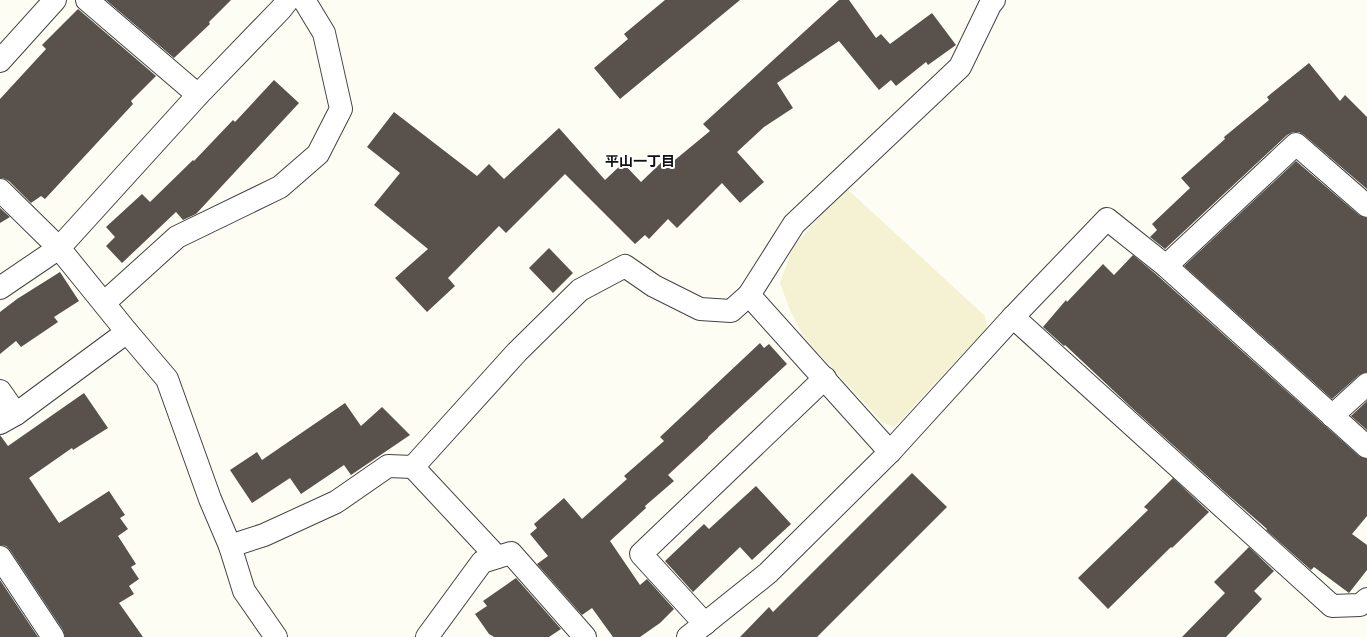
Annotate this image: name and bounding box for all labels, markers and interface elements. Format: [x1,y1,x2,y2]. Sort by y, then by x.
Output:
district label: 平山一丁目 [605,153,675,170]

